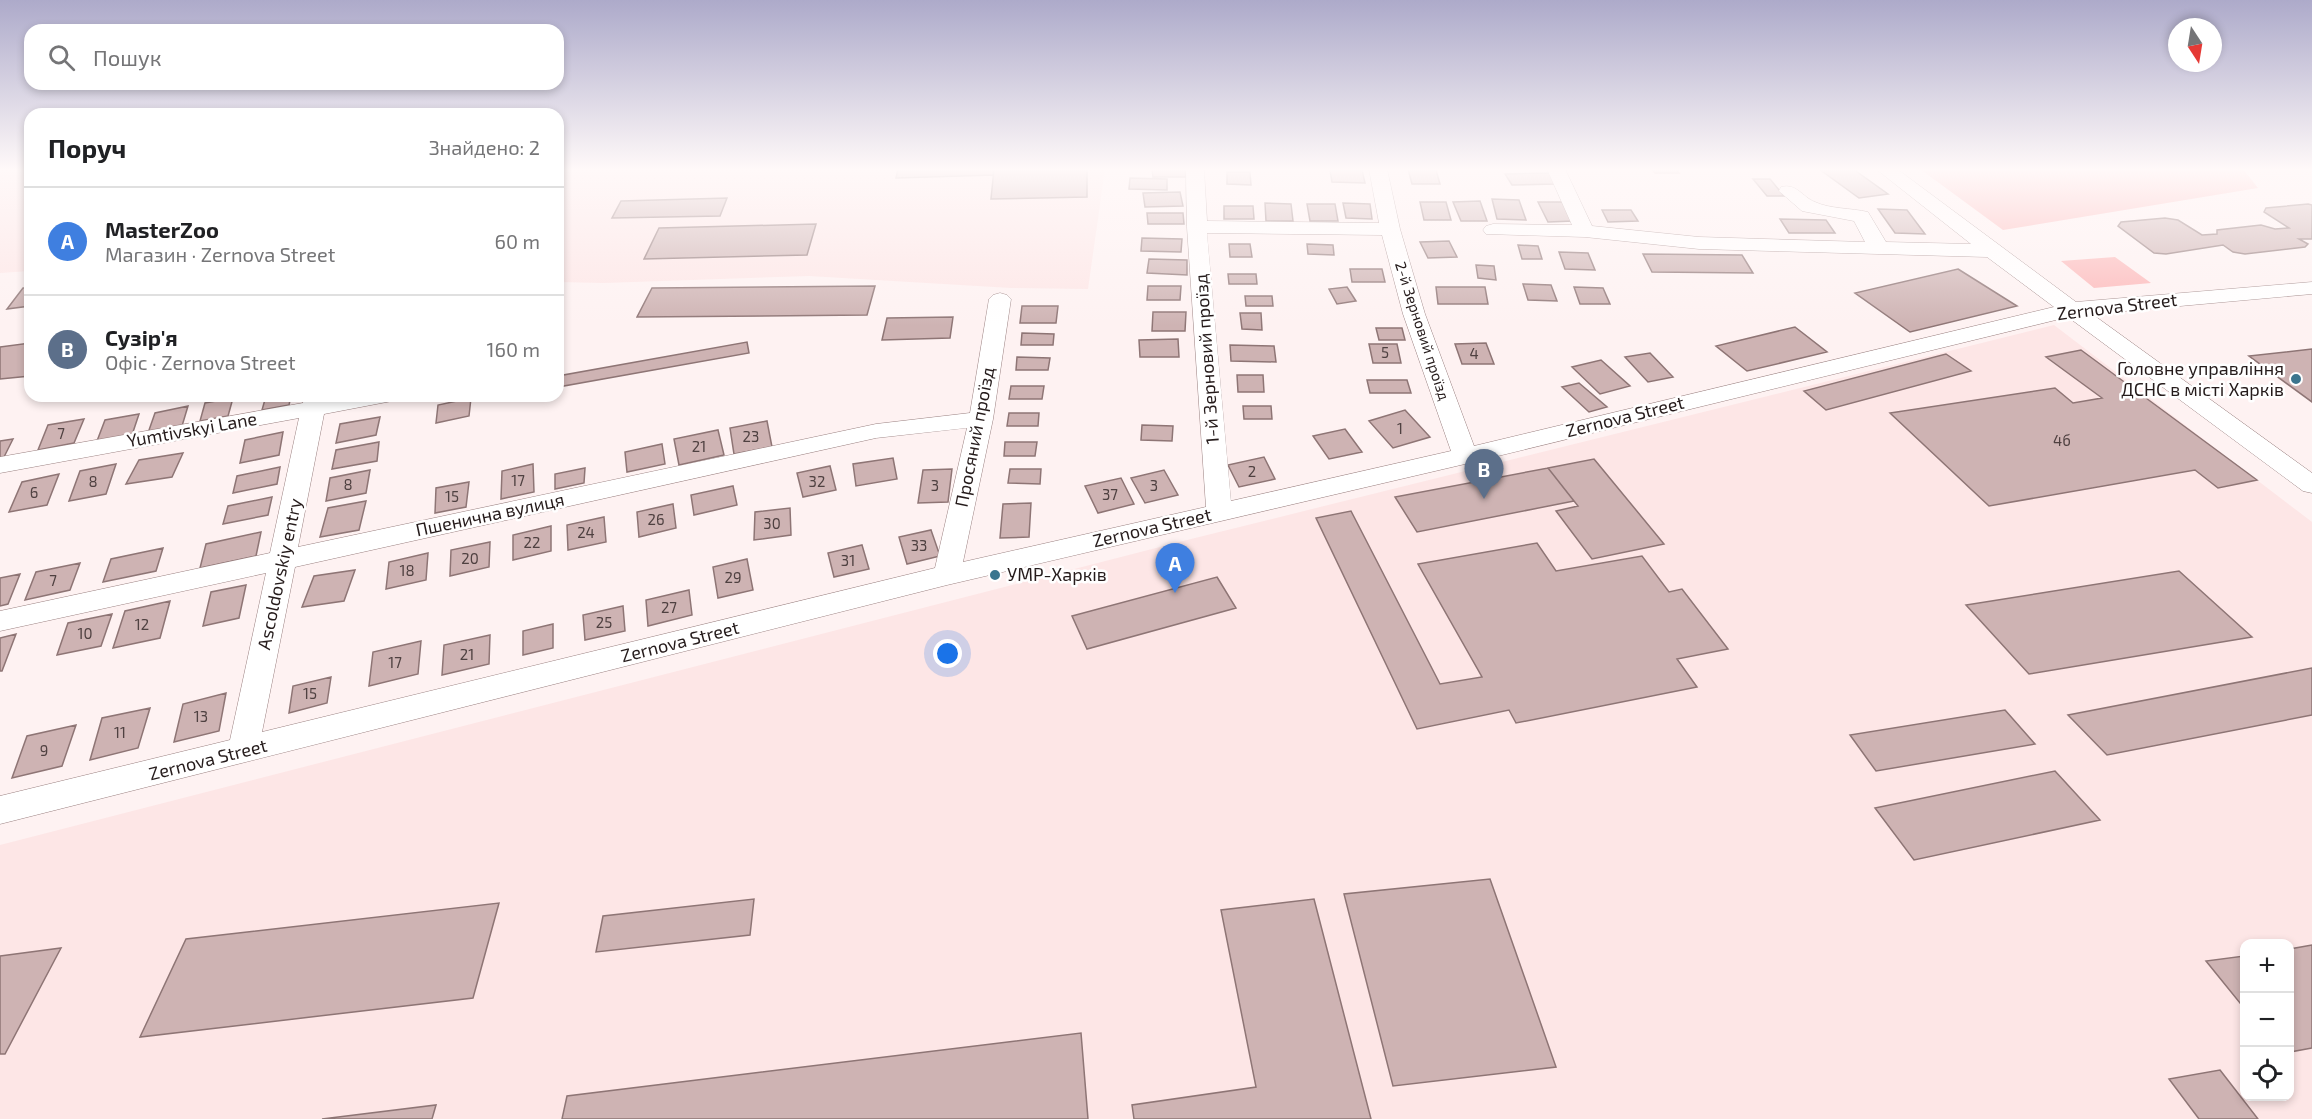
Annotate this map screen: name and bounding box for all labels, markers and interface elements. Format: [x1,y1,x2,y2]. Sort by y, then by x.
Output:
north arrow [2168,18,2222,72]
search box [24,24,564,90]
icon: search [45,41,78,74]
text: Пошук [93,44,162,70]
text: Поруч [48,132,126,163]
text: Знайдено: 2 [429,135,540,159]
text: MasterZoo [105,216,219,242]
text: A [61,229,74,253]
text: 60 m [495,229,540,253]
text: Магазин · Zernova Street [105,242,335,266]
street label: 2-й Зерновий проїзд [1392,259,1454,403]
street label: 1-й Зерновий проїзд [1189,273,1223,445]
street label: Zernova Street [2055,288,2178,324]
text: Сузір'я [105,324,178,350]
text: B [61,337,74,361]
text: 160 m [487,337,540,361]
house number: 5 [1381,343,1389,361]
house number: 4 [1469,344,1479,362]
text: Офіс · Zernova Street [105,350,296,374]
place label: Головне управління ДСНС в місті Харків [2117,357,2284,400]
street label: Просяний проїзд [950,365,998,509]
marker: Головне управління ДСНС в місті Харків [2289,372,2303,386]
street label: Zernova Street [1563,391,1686,441]
street label: Yumtivskyi Lane [125,407,259,451]
house number: 1 [1397,419,1403,437]
house number: 7 [57,424,65,442]
house number: 23 [743,427,759,445]
house number: 4б [2053,431,2071,449]
house number: 21 [692,437,706,455]
pin: B [1464,450,1504,499]
house number: 2 [1248,462,1256,480]
house number: 17 [511,471,525,489]
house number: 8 [88,472,98,490]
house number: 32 [809,472,825,490]
house number: 8 [343,475,353,493]
house number: 3 [931,476,939,494]
house number: 3 [1150,476,1158,494]
house number: 6 [30,483,38,501]
house number: 37 [1102,485,1118,503]
house number: 15 [445,487,459,505]
street label: Пшенична вулиця [414,488,566,541]
street label: Ascoldovskiy entry [252,496,306,651]
street label: Zernova Street [1090,503,1213,551]
house number: 26 [647,510,665,528]
house number: 30 [763,514,781,532]
house number: 24 [577,523,595,541]
house number: 22 [524,533,540,551]
house number: 33 [911,536,927,554]
pin: A [1156,544,1194,593]
house number: 20 [461,549,479,567]
house number: 31 [841,551,855,569]
house number: 18 [399,561,415,579]
place label: УМР-Харків [1007,563,1107,585]
house number: 29 [724,568,742,586]
marker: УМР-Харків [988,568,1002,582]
house number: 7 [49,571,57,589]
house number: 27 [661,598,677,616]
house number: 25 [596,613,612,631]
house number: 12 [135,615,149,633]
street label: Zernova Street [618,616,741,666]
house number: 10 [77,624,93,642]
your location [933,639,962,668]
house number: 21 [460,645,474,663]
house number: 17 [388,653,402,671]
house number: 15 [303,684,317,702]
house number: 13 [194,707,208,725]
house number: 11 [114,723,126,741]
street label: Zernova Street [146,734,269,784]
house number: 9 [40,741,48,759]
map controls [2240,939,2294,1101]
button: + [2240,939,2294,993]
button: − [2240,993,2294,1047]
button: locate [2240,1047,2294,1101]

